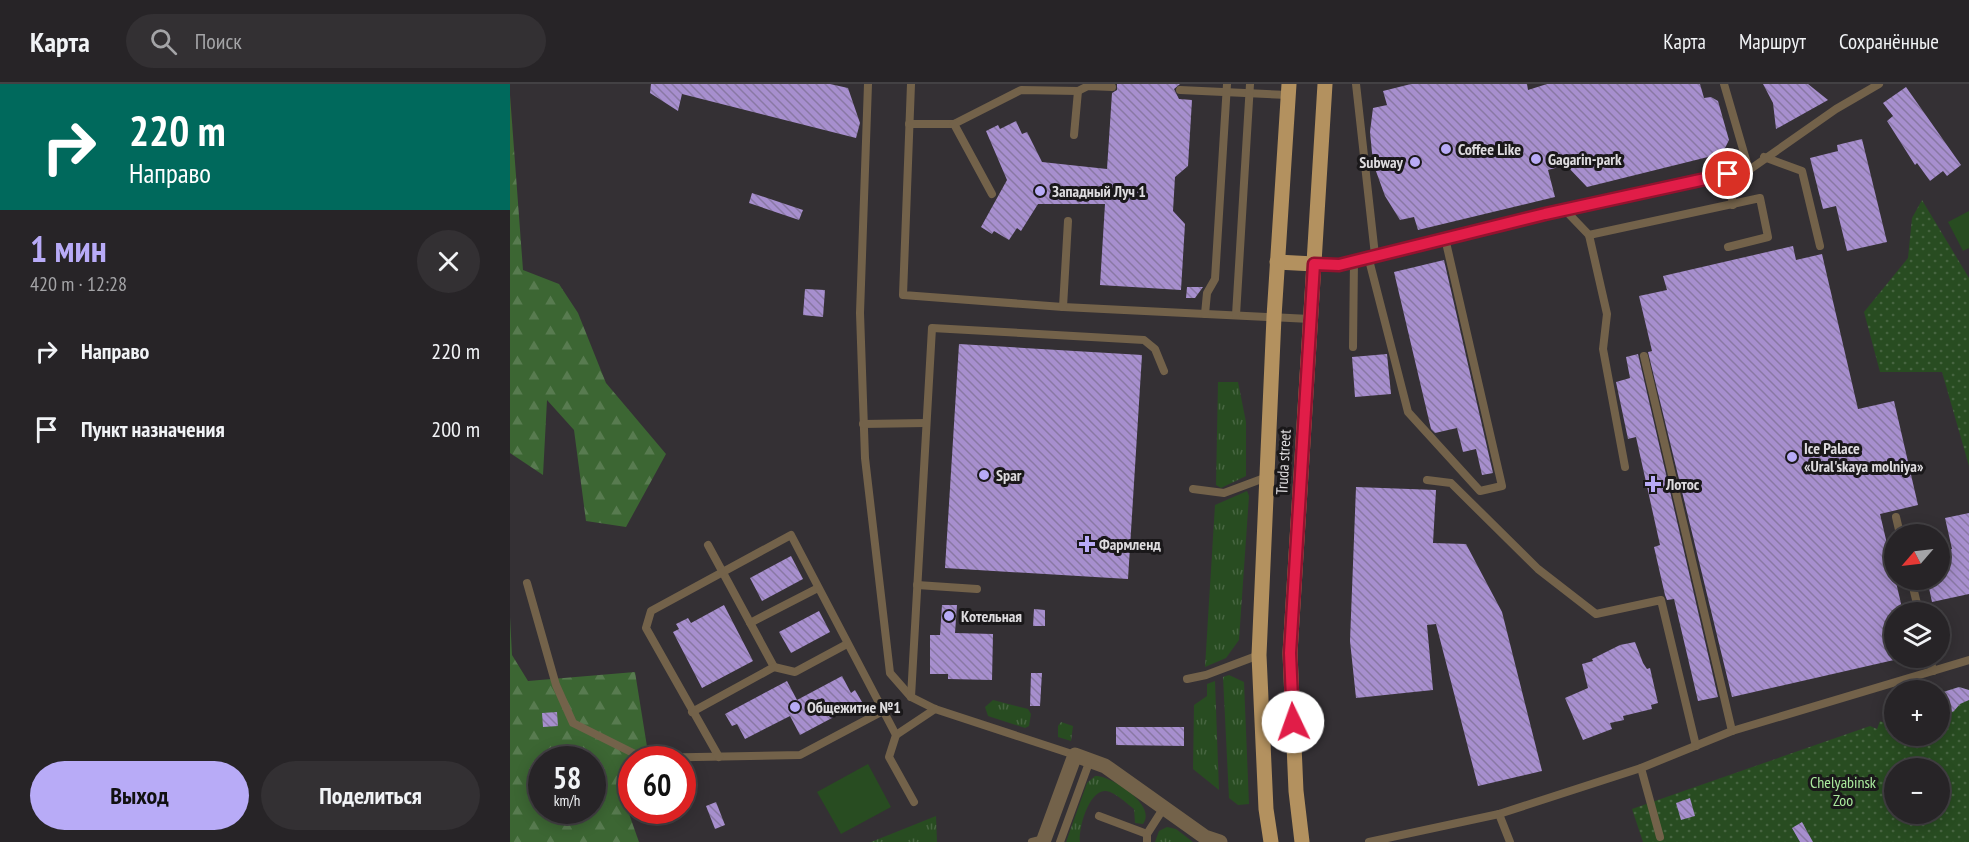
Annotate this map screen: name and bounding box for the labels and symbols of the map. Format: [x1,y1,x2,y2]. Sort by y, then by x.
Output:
place label: Coffee Like [1458,139,1521,159]
marker: Coffee Like [1439,142,1453,156]
pin [1702,148,1753,199]
place label: Gagarin-park [1548,149,1622,169]
place label: Subway [1359,152,1404,172]
marker: Gagarin-park [1529,152,1543,166]
marker: Subway [1408,155,1422,169]
place label: Западный Луч 1 [1052,181,1146,201]
marker: Западный Луч 1 [1033,184,1047,198]
street label: Truda street [1271,428,1295,495]
place label: Ice Palace «Ural'skaya molniya» [1804,438,1924,476]
marker: Ice Palace «Ural'skaya molniya» [1785,450,1799,464]
place label: Spar [996,465,1022,485]
marker: Spar [977,468,991,482]
place label: Лотос [1665,474,1700,494]
marker: Лотос [1644,475,1662,493]
north arrow [1884,524,1950,590]
place label: Фармленд [1099,534,1161,554]
marker: Фармленд [1080,537,1094,551]
place label: Котельная [961,606,1022,626]
marker: Котельная [942,609,956,623]
position arrow [1261,690,1325,754]
place label: Общежитие №1 [807,697,901,717]
marker: Общежитие №1 [788,700,802,714]
speed limit sign: 60 [618,746,696,824]
park label: Chelyabinsk Zoo [1810,772,1877,810]

